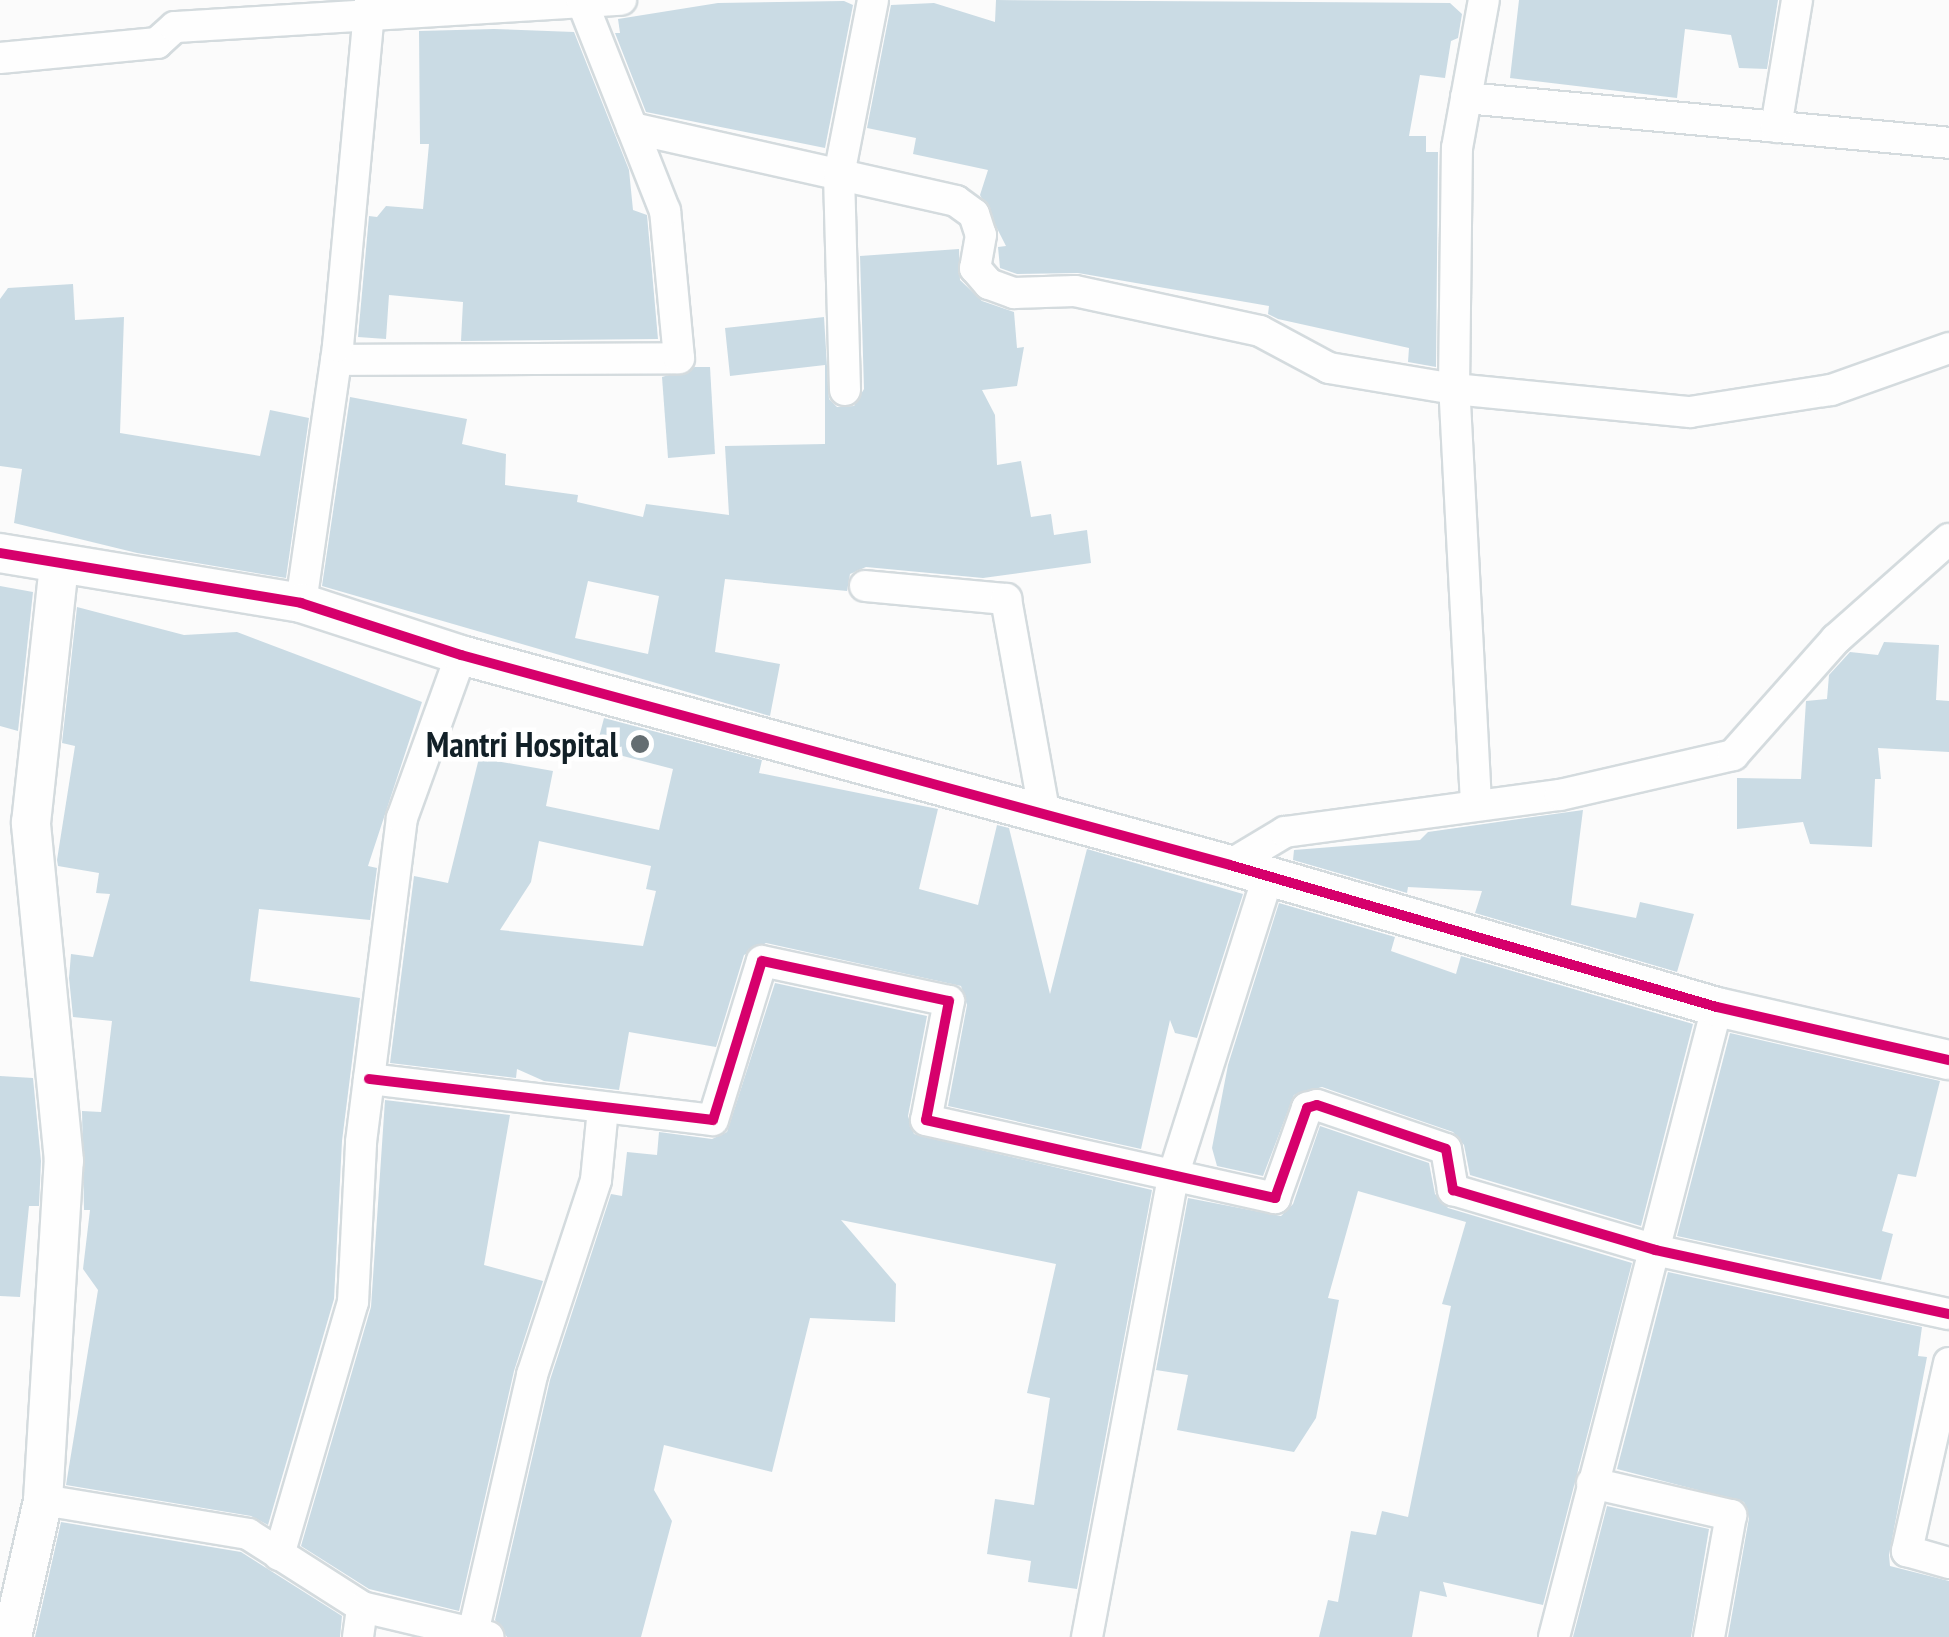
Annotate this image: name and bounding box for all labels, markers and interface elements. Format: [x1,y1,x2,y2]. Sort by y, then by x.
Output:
place label: Mantri Hospital [426,723,618,765]
marker: Mantri Hospital [627,731,653,757]

